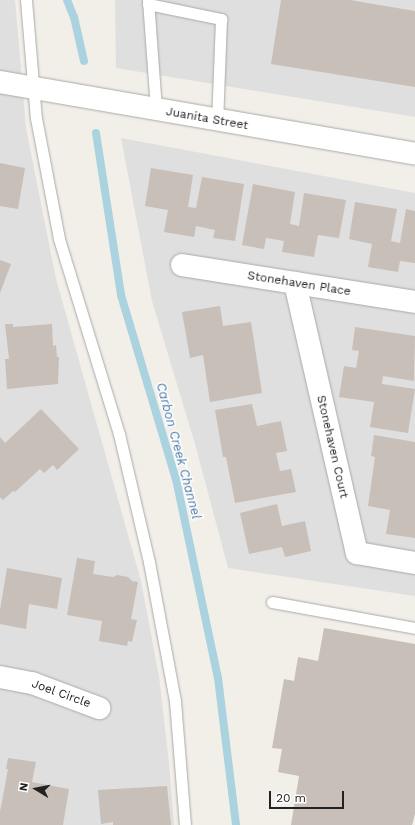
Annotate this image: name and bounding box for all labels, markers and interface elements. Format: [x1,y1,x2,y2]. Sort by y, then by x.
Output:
street label: Juanita Street [165,105,249,133]
street label: Stonehaven Place [246,269,352,299]
water label: Carbon Creek Channel [152,381,204,521]
street label: Stonehaven Court [313,394,351,500]
street label: Joel Circle [29,677,93,711]
north arrow [16,769,56,809]
text: N [17,782,31,792]
scale bar [271,783,346,809]
text: 20 m [276,791,306,805]

